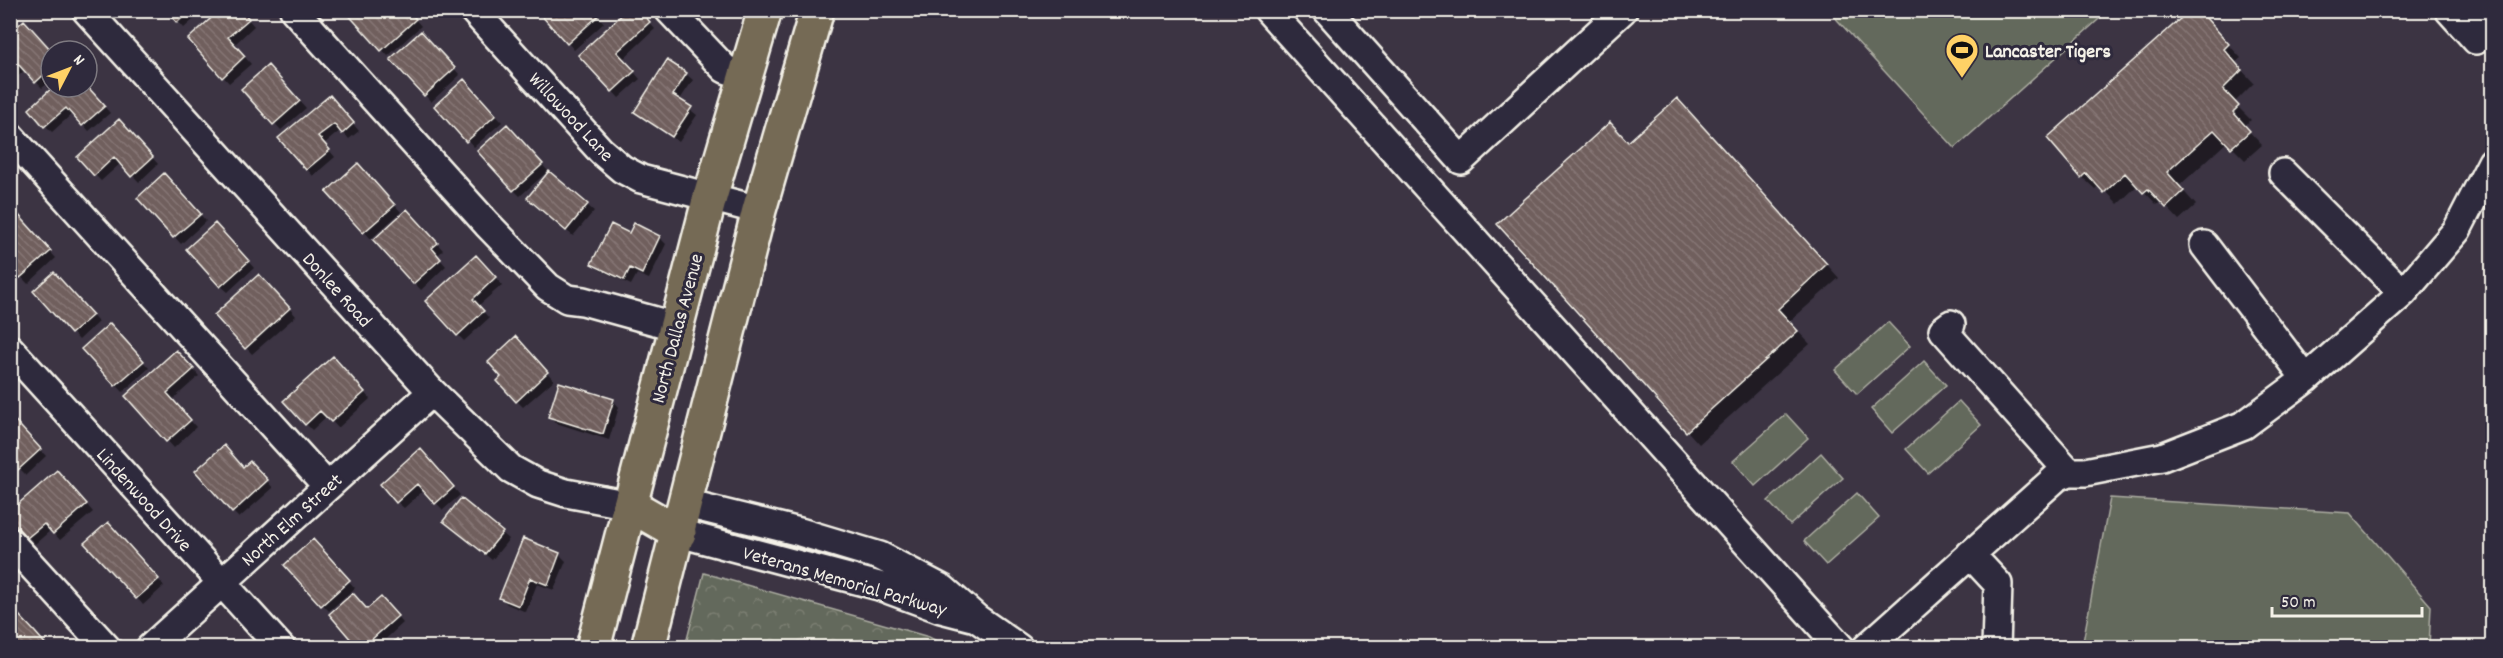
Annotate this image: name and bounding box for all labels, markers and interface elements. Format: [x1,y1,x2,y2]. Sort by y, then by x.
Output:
sports icon: Lancaster Tigers [1944,32,1980,79]
north arrow [39,39,99,99]
place label: Lancaster Tigers [1985,39,2111,67]
text: N [67,50,90,71]
street label: Willowood Lane [521,67,619,169]
street label: Donlee Road [294,247,377,335]
street label: North Dallas Avenue [645,251,712,407]
street label: Lindenwood Drive [88,443,197,559]
street label: North Elm Street [236,468,350,574]
street label: Veterans Memorial Parkway [739,540,950,626]
scale bar [2272,580,2422,618]
text: 50 m [2281,591,2316,616]

